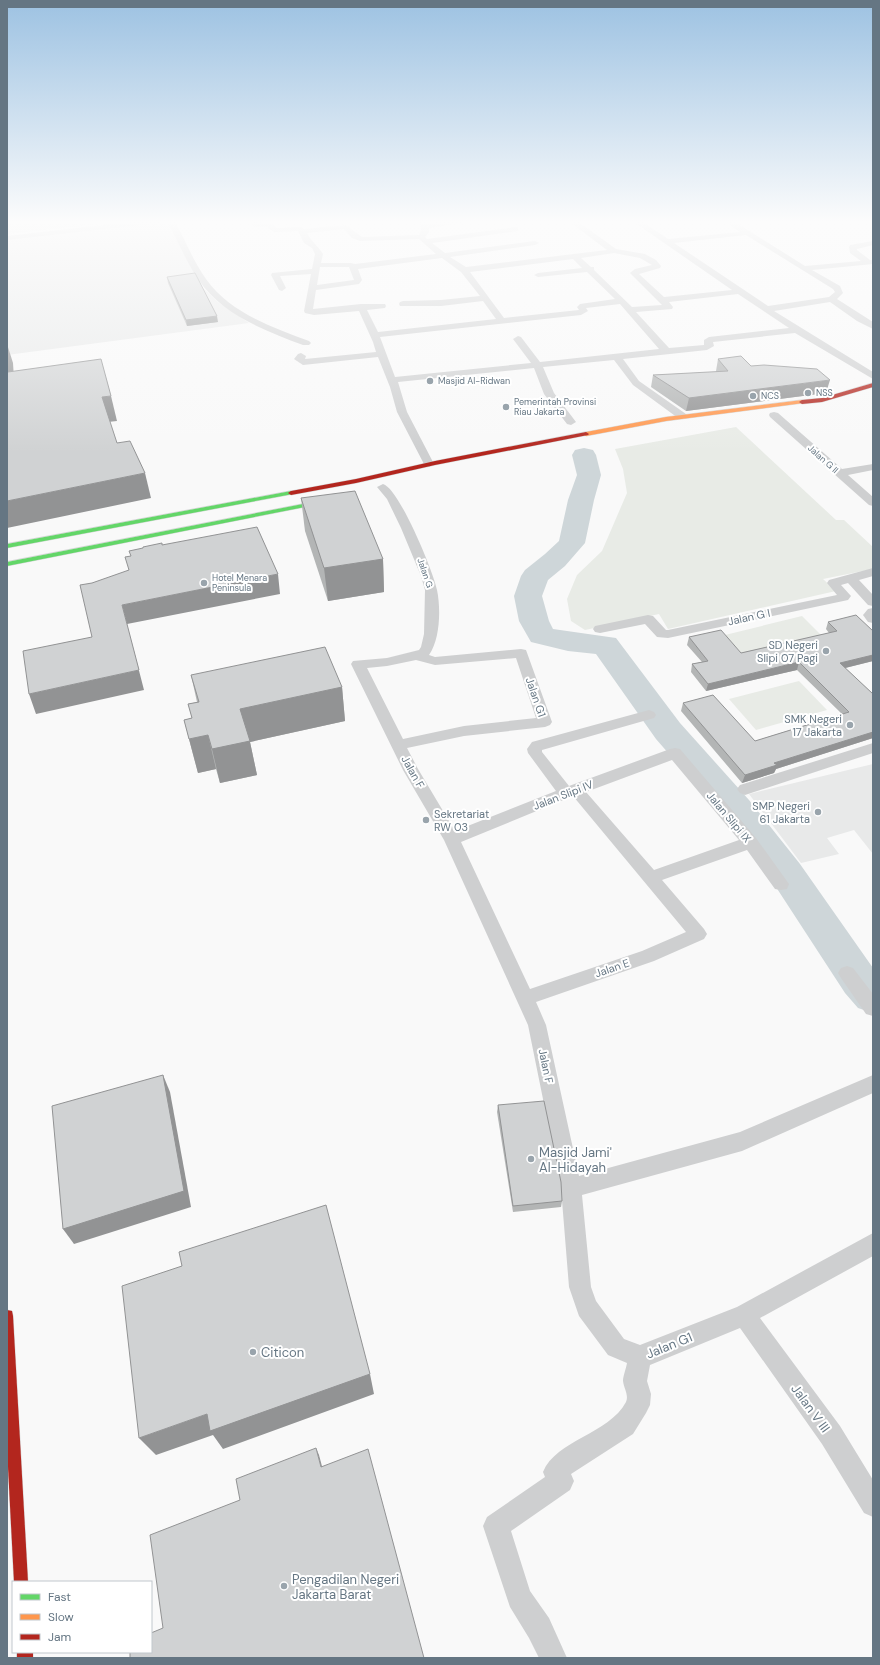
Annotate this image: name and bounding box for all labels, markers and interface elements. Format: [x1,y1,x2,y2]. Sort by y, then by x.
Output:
place label: Masjid Al-Ridwan [438,375,510,387]
marker: Masjid Al-Ridwan [425,376,435,386]
place label: NSS [816,387,833,399]
marker: NSS [803,388,813,398]
place label: NCS [761,390,779,402]
marker: NCS [748,391,758,401]
place label: Pemerintah Provinsi Riau Jakarta [514,396,596,418]
marker: Pemerintah Provinsi Riau Jakarta [501,402,511,412]
street label: Jalan G II [805,442,841,476]
street label: Jalan G [414,557,436,590]
place label: Hotel Menara Peninsula [212,572,267,594]
marker: Hotel Menara Peninsula [199,578,209,588]
street label: Jalan G I [727,606,771,628]
place label: SD Negeri Slipi 07 Pagi [757,638,818,665]
marker: SD Negeri Slipi 07 Pagi [821,646,831,656]
street label: Jalan G1 [523,675,549,719]
place label: SMK Negeri 17 Jakarta [784,712,842,739]
marker: SMK Negeri 17 Jakarta [845,720,855,730]
street label: Jalan F [398,753,428,791]
street label: Jalan Slipi IV [531,777,596,813]
street label: Jalan Slipi IX [704,789,755,846]
place label: SMP Negeri 61 Jakarta [752,799,810,826]
place label: Sekretariat RW 03 [434,807,489,834]
marker: SMP Negeri 61 Jakarta [813,807,823,817]
marker: Sekretariat RW 03 [421,815,431,825]
street label: Jalan E [593,956,631,980]
street label: Jalan F [536,1047,557,1085]
place label: Masjid Jami' Al-Hidayah [539,1144,612,1176]
marker: Masjid Jami' Al-Hidayah [526,1154,536,1164]
street label: Jalan G1 [644,1329,695,1362]
place label: Citicon [261,1344,304,1361]
marker: Citicon [248,1347,258,1357]
street label: Jalan V III [787,1381,834,1436]
place label: Pengadilan Negeri Jakarta Barat [292,1571,399,1603]
legend [12,1581,152,1653]
marker: Pengadilan Negeri Jakarta Barat [279,1581,289,1591]
text: Fast [48,1589,71,1605]
text: Slow [48,1609,74,1625]
text: Jam [48,1629,71,1645]

